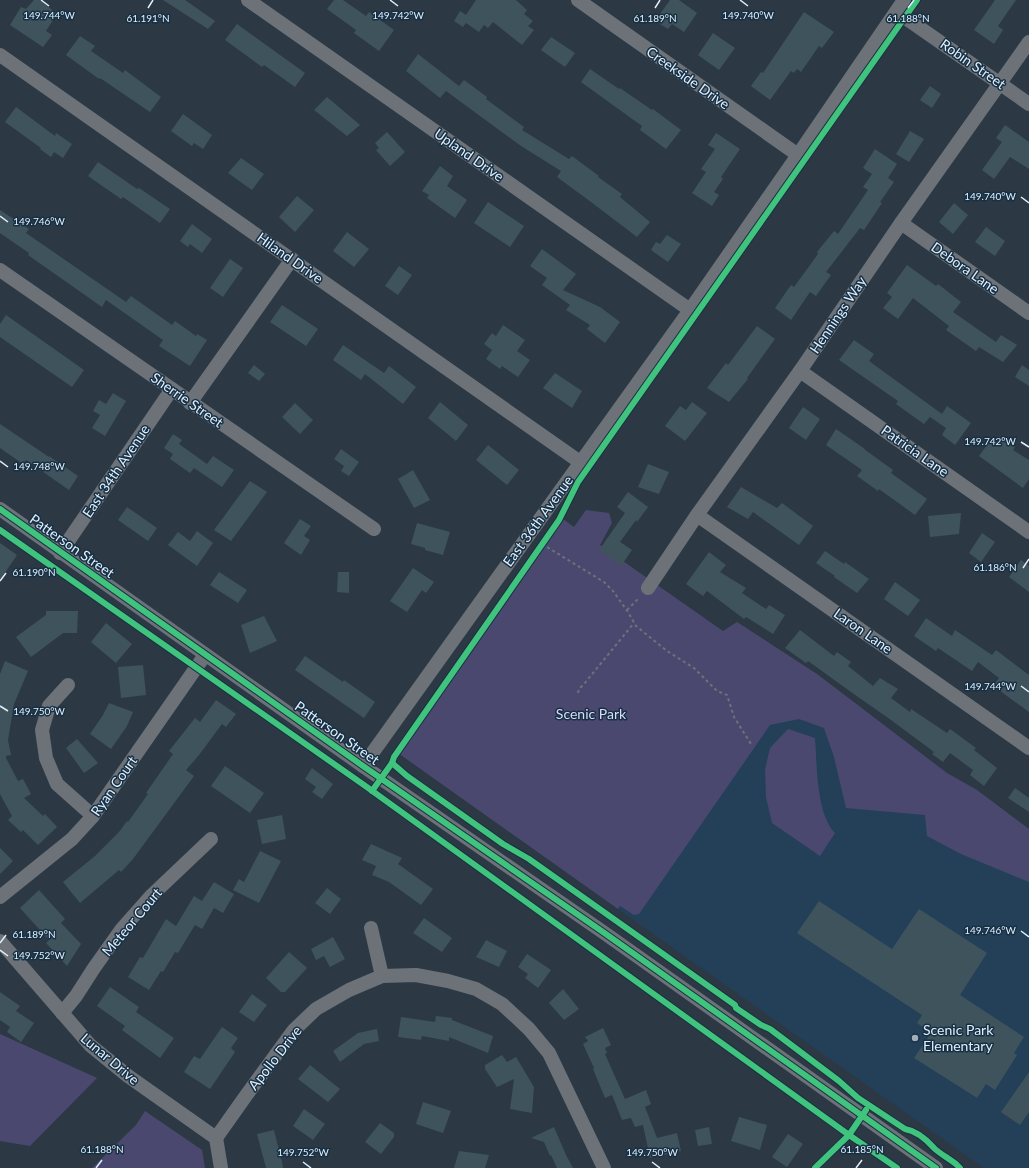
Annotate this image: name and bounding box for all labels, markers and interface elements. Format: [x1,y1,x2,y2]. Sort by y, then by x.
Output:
text: 149.744°W [23,9,75,21]
text: 149.742°W [372,9,424,21]
text: 149.740°W [722,9,774,21]
text: 61.191°N [126,12,170,24]
text: 61.189°N [633,12,677,24]
text: 61.188°N [886,12,930,24]
street label: Robin Street [937,35,1009,92]
street label: Creekside Drive [643,43,733,113]
street label: Upland Drive [431,124,507,185]
text: 149.740°W [964,190,1016,202]
text: 149.746°W [13,215,65,227]
street label: Hiland Drive [254,229,327,287]
street label: Debora Lane [928,238,1002,297]
street label: Hennings Way [806,272,870,356]
street label: Sherrie Street [148,369,227,431]
street label: East 34th Avenue [78,421,153,520]
street label: Patricia Lane [878,421,952,480]
text: 149.742°W [964,435,1016,447]
text: 149.748°W [13,460,65,472]
street label: East 36th Avenue [499,472,576,569]
street label: Patterson Street [27,510,118,581]
text: 61.186°N [973,561,1017,573]
text: 61.190°N [12,566,56,578]
street label: Laron Lane [831,604,896,657]
text: 149.744°W [964,680,1016,692]
street label: Patterson Street [292,697,383,768]
text: 149.750°W [13,705,65,717]
park label: Scenic Park [556,705,627,722]
street label: Ryan Court [87,753,140,819]
street label: Meteor Court [98,884,165,959]
text: 149.746°W [964,924,1016,936]
text: 61.189°N [12,928,56,940]
text: 149.752°W [13,949,65,961]
place label: Scenic Park Elementary [923,1021,994,1054]
street label: Apollo Drive [244,1022,305,1093]
street label: Lunar Drive [78,1029,143,1088]
marker: Scenic Park Elementary [910,1033,920,1043]
text: 61.188°N [80,1143,124,1155]
text: 61.185°N [840,1143,884,1155]
text: 149.752°W [277,1146,329,1158]
text: 149.750°W [626,1146,678,1158]

